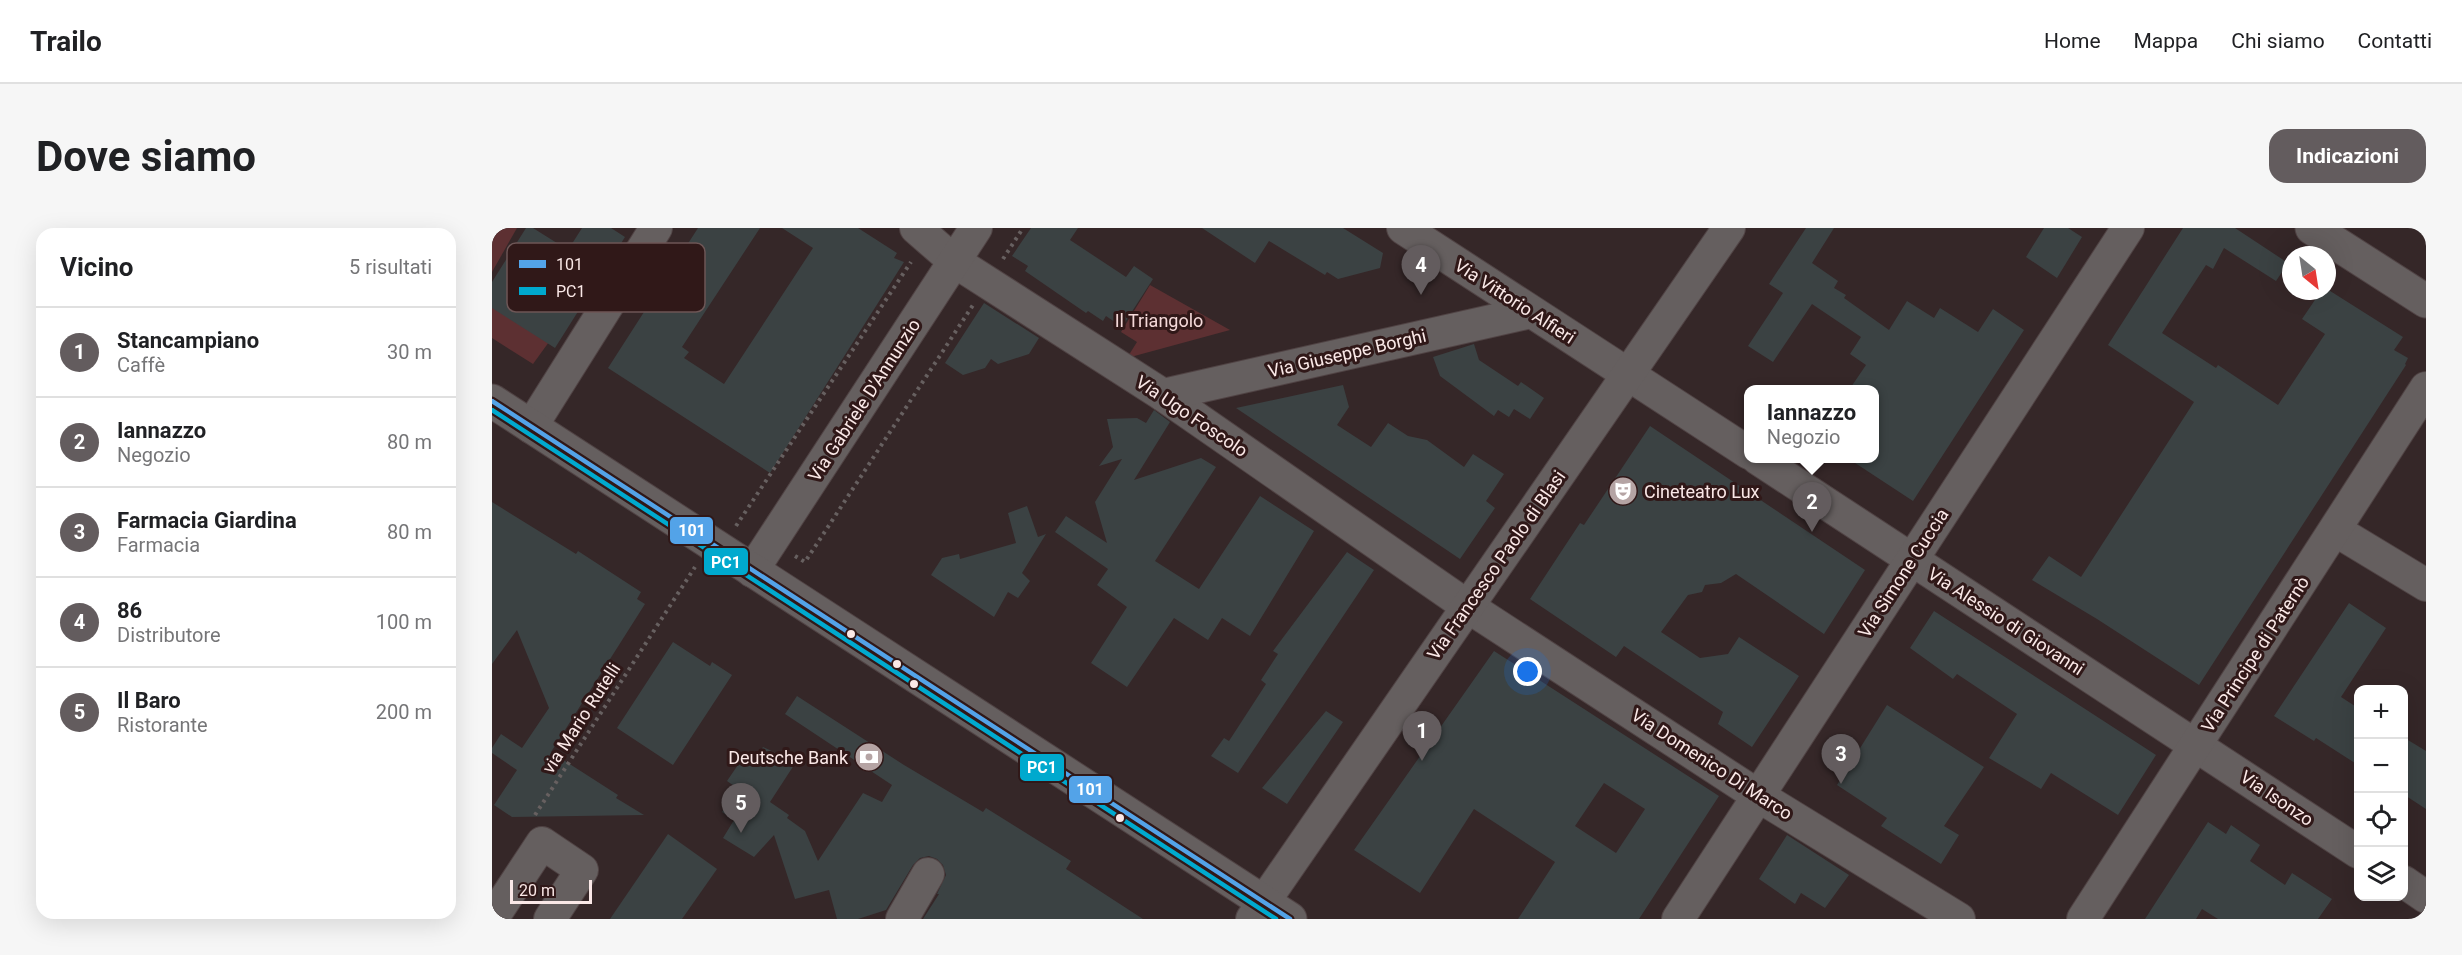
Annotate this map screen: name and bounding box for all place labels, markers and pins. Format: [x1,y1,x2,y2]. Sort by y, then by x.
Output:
pin: 4 [1402,245,1440,295]
theatre icon: Cineteatro Lux [1607,475,1639,507]
place label: Cineteatro Lux [1644,481,1760,502]
pin: 2 [1792,482,1832,532]
unlabelled marker [845,628,857,640]
unlabelled marker [891,658,903,670]
unlabelled marker [908,678,920,690]
pin: 1 [1402,712,1442,761]
pin: 3 [1822,734,1860,784]
bank icon: Deutsche Bank [853,741,885,773]
place label: Deutsche Bank [728,747,849,768]
pin: 5 [722,784,760,833]
unlabelled marker [1114,812,1126,824]

